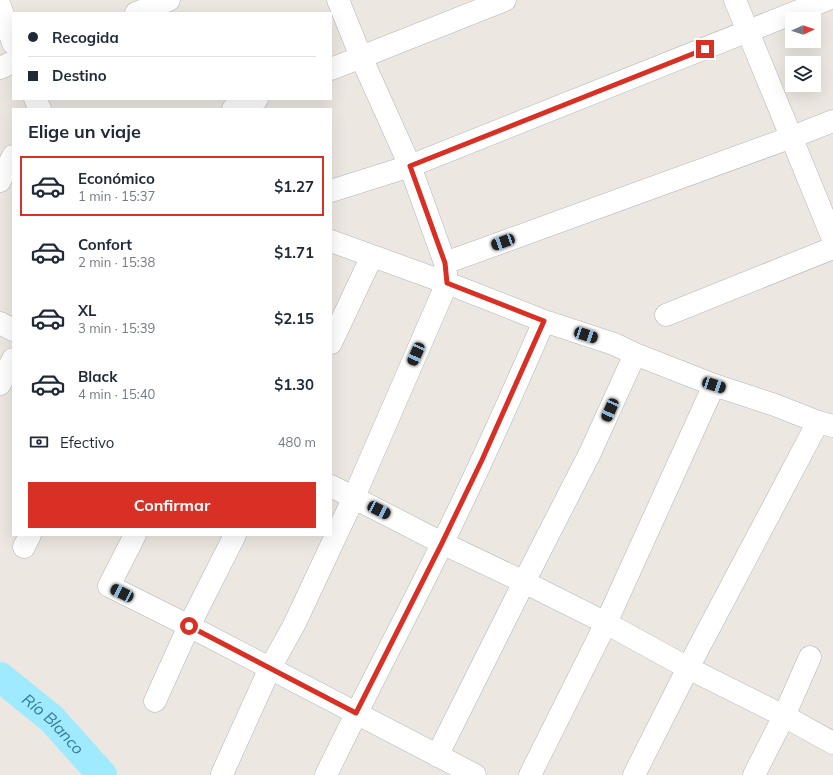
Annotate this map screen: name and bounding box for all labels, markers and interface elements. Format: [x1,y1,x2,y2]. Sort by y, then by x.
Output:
north arrow [785,12,821,48]
map controls [785,12,821,92]
text: Recogida [52,28,119,47]
route end [696,40,714,58]
button: layers [785,56,821,92]
text: Destino [52,66,107,85]
text: Elige un viaje [28,120,141,143]
icon: car [30,168,66,204]
text: Económico [78,169,155,188]
text: $1.27 [274,177,314,196]
text: 1 min · 15:37 [78,188,155,204]
car [490,232,516,252]
icon: car [30,234,66,270]
text: Confort [78,235,132,254]
text: $1.71 [274,243,314,262]
text: 2 min · 15:38 [78,254,155,270]
icon: car [30,300,66,336]
text: XL [78,301,96,320]
text: $2.15 [274,309,314,328]
text: 3 min · 15:39 [78,320,155,336]
car [573,326,599,344]
car [406,341,426,367]
icon: car [30,366,66,402]
text: Black [78,367,117,386]
text: $1.30 [274,375,314,394]
car [701,376,727,394]
text: 4 min · 15:40 [78,386,155,402]
car [600,397,620,423]
icon: cash [28,431,50,453]
text: Efectivo [60,433,114,452]
text: 480 m [278,434,316,450]
button: Confirmar [28,482,316,528]
car [366,499,392,521]
car [109,582,135,604]
route start [180,617,198,635]
water label: Río Blanco [18,689,88,758]

